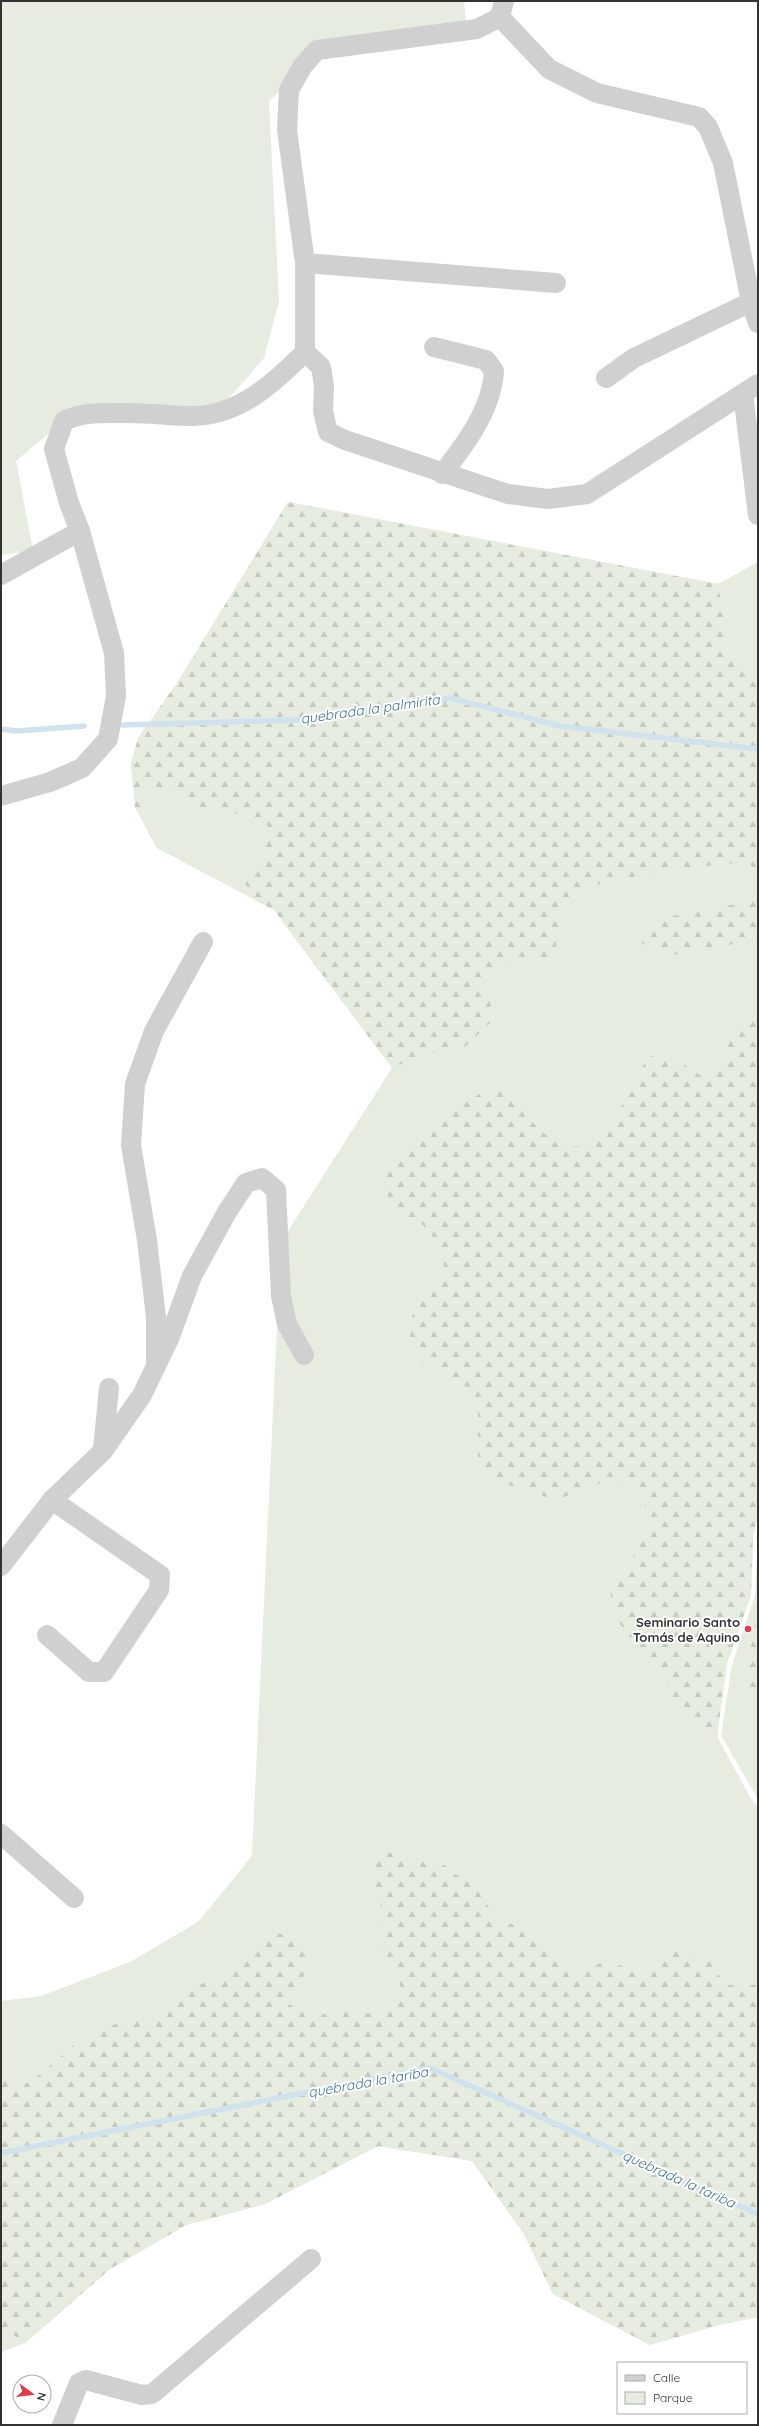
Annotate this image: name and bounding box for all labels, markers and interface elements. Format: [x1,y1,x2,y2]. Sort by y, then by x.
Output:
water label: quebrada la palmirita [299,690,442,728]
place label: Seminario Santo Tomás de Aquino [633,1614,740,1645]
marker: Seminario Santo Tomás de Aquino [743,1624,753,1634]
water label: quebrada la tariba [307,2062,431,2101]
water label: quebrada la tariba [620,2146,740,2213]
legend [617,2362,747,2414]
text: Calle [653,2370,681,2385]
north arrow [12,2374,52,2414]
text: Parque [653,2390,693,2405]
text: N [34,2391,49,2402]

